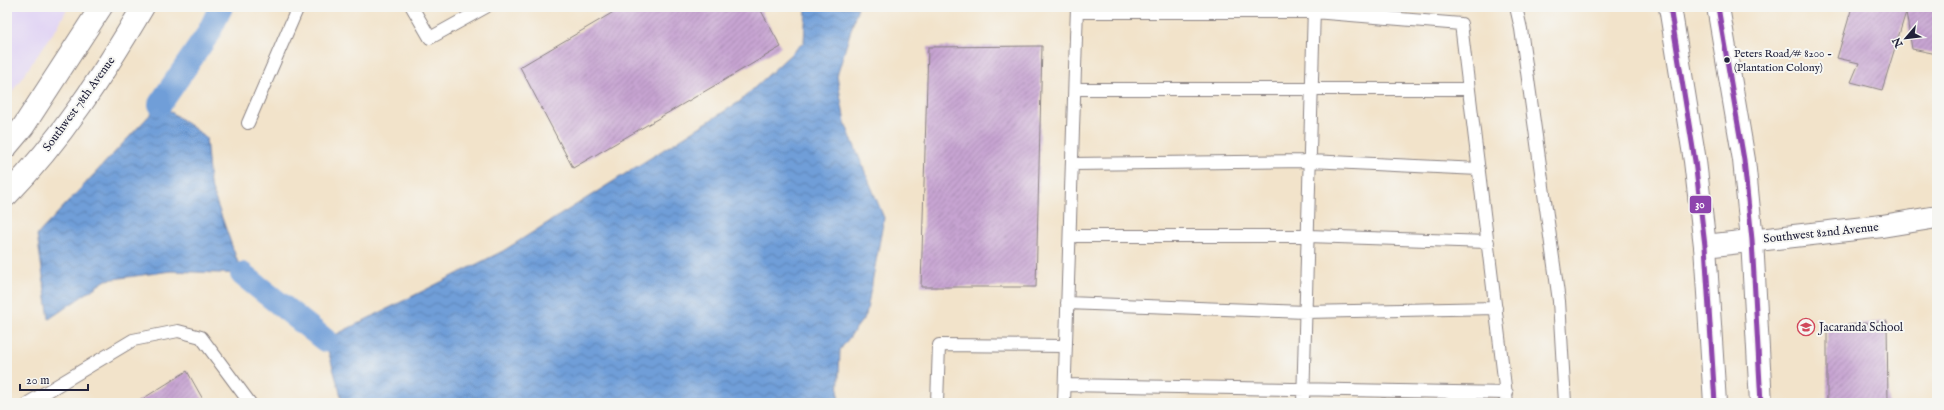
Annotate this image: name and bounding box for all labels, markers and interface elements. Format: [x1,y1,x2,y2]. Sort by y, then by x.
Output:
north arrow [1886,18,1926,58]
text: N [1889,34,1907,51]
place label: Peters Road/# 8200 - (Plantation Colony) [1734,47,1832,75]
street label: Southwest 78th Avenue [40,53,119,154]
marker: Peters Road/# 8200 - (Plantation Colony) [1722,55,1732,65]
line badge: 30 [1689,195,1712,214]
text: 30 [1695,198,1705,212]
street label: Southwest 82nd Avenue [1763,219,1880,247]
school or university icon: Jacaranda School [1796,317,1816,337]
place label: Jacaranda School [1817,320,1904,336]
scale bar [20,366,88,392]
text: 20 m [26,373,49,388]

